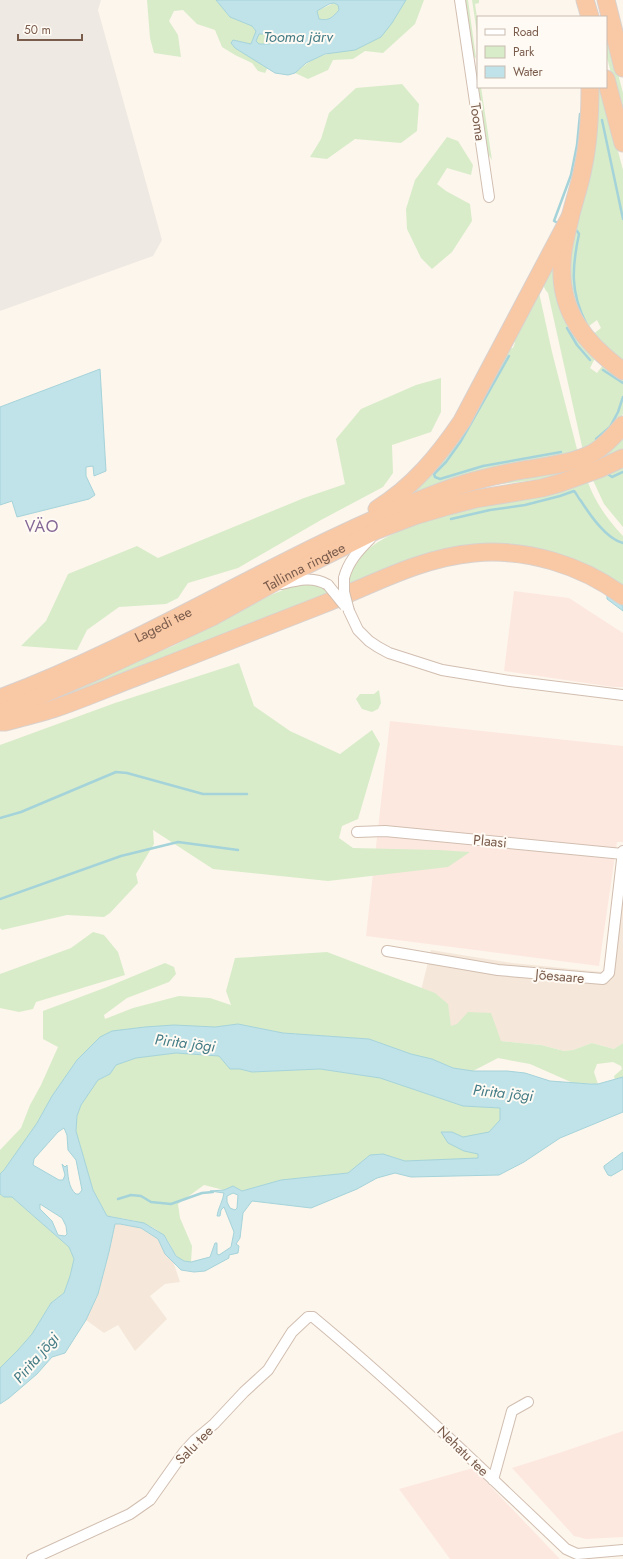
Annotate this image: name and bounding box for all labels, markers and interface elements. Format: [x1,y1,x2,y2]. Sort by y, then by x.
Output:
scale bar [18,16,82,42]
legend [477,16,607,88]
text: 50 m [24,21,51,39]
text: Road [513,23,539,41]
water label: Tooma järv [263,26,334,48]
text: Park [513,43,535,61]
text: Water [513,63,544,81]
street label: Tooma [465,102,491,142]
district label: VÄO [25,515,59,538]
street label: Tallinna ringtee [260,537,349,596]
street label: Lagedi tee [131,602,195,647]
street label: Plaasi [472,830,508,852]
street label: Jõesaare [533,964,585,988]
water label: Pirita jõgi [154,1028,217,1058]
water label: Pirita jõgi [472,1079,534,1107]
water label: Pirita jõgi [8,1328,64,1388]
street label: Salu tee [170,1421,218,1469]
street label: Nehatu tee [433,1421,493,1481]

